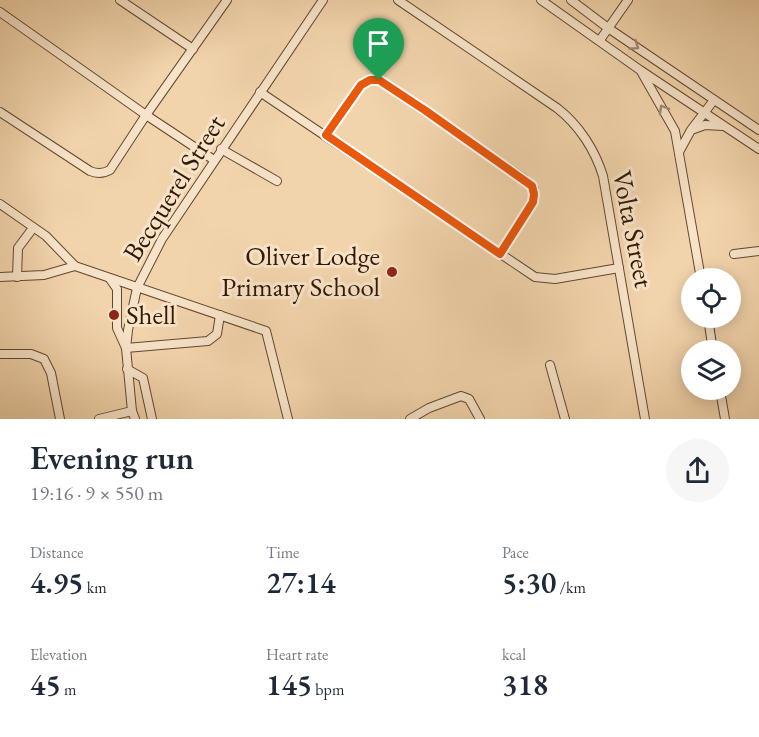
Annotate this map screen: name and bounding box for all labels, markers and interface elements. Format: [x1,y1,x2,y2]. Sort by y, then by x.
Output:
pin [353,18,404,80]
icon: arrive [362,27,395,60]
one-way arrow [629,39,640,50]
one-way arrow [659,105,671,115]
street label: Becquerel Street [115,108,233,267]
street label: Volta Street [605,167,662,291]
place label: Oliver Lodge Primary School [221,238,380,304]
marker: Oliver Lodge Primary School [385,265,399,279]
map controls [681,268,741,400]
button: locate [681,268,741,328]
place label: Shell [126,297,176,332]
marker: Shell [107,308,121,322]
button: layers [681,340,741,400]
text: Evening run [30,436,194,479]
button: share [666,439,729,502]
text: 19:16 · 9 × 550 m [30,480,163,506]
text: Distance [30,542,83,563]
text: Time [266,542,299,563]
text: Pace [502,542,529,563]
text: 4.95 [30,563,83,602]
text: 27:14 [266,563,336,602]
text: 5:30 [502,563,556,602]
text: km [83,577,107,598]
text: /km [556,577,586,598]
text: Elevation [30,644,88,665]
text: Heart rate [266,644,328,665]
text: kcal [502,644,526,665]
text: 45 [30,665,61,704]
text: 145 [266,665,312,704]
text: 318 [502,665,548,704]
text: m [61,679,76,700]
text: bpm [312,679,344,700]

